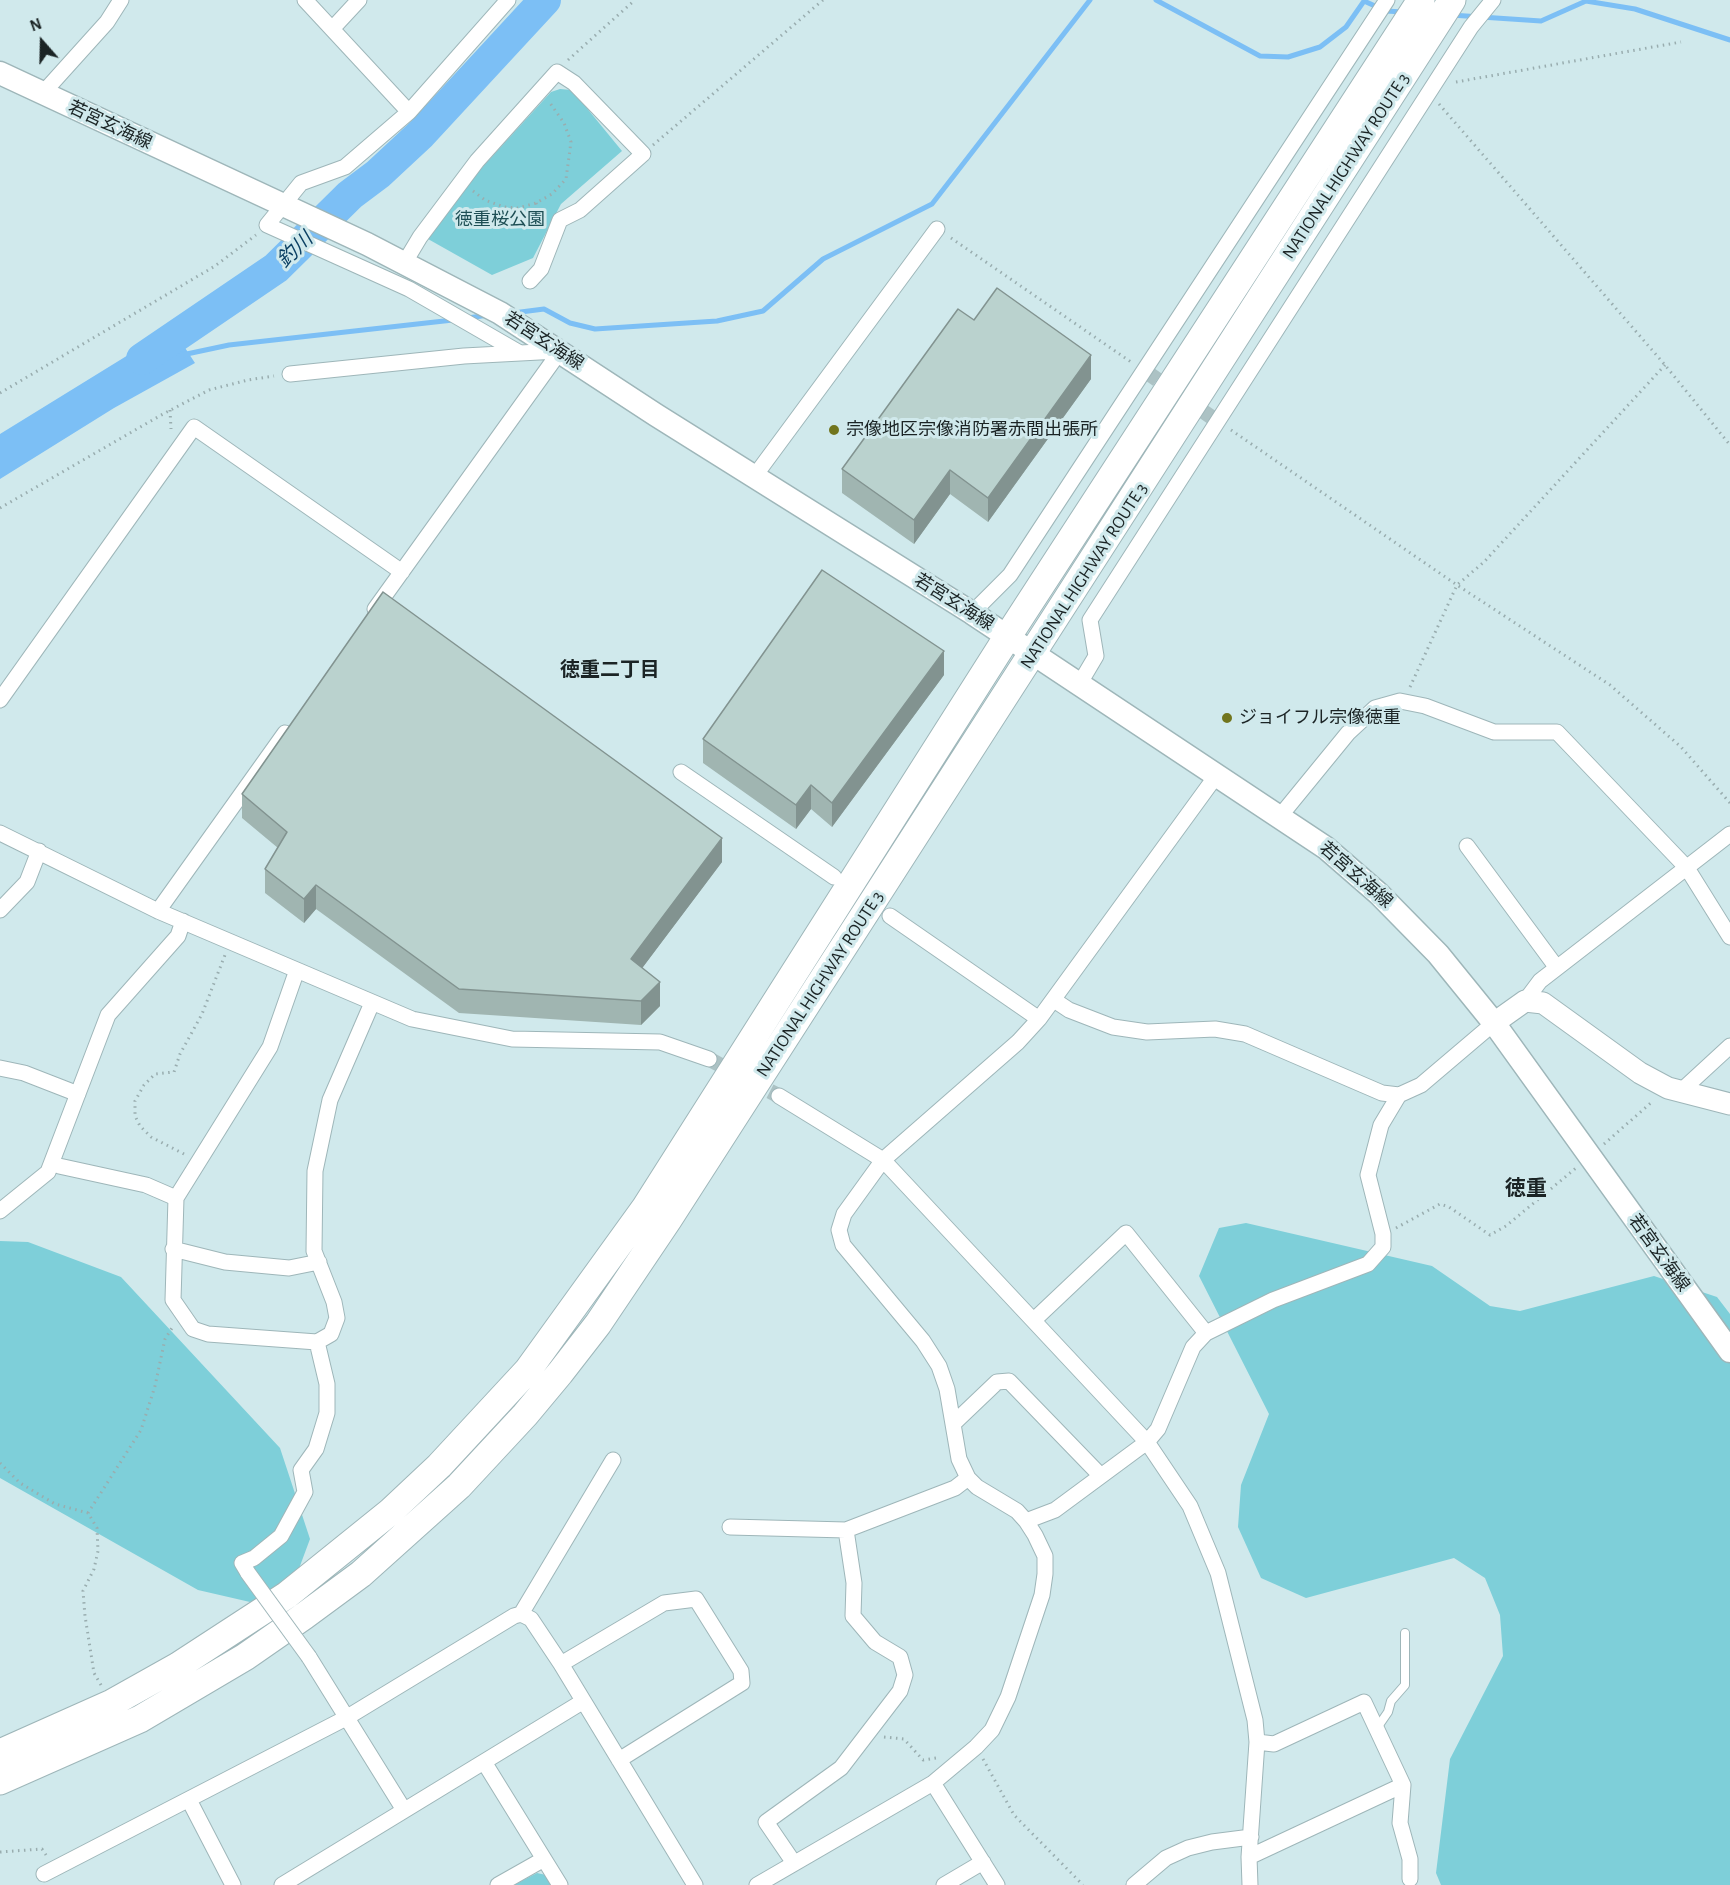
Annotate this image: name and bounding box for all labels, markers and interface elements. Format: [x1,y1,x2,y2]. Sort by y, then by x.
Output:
north arrow [12,12,72,72]
text: N [28,16,44,35]
street label: NATIONAL HIGHWAY ROUTE 3 [1278,69,1414,263]
street label: 若宮玄海線 [65,96,155,154]
park label: 徳重桜公園 [455,209,545,231]
water label: 釣川 [272,227,318,273]
street label: 若宮玄海線 [500,307,588,375]
place label: 宗像地区宗像消防署赤間出張所 [846,419,1098,441]
marker: 宗像地区宗像消防署赤間出張所 [827,423,841,437]
street label: NATIONAL HIGHWAY ROUTE 3 [1016,479,1152,673]
street label: 若宮玄海線 [910,569,998,635]
district label: 徳重二丁目 [560,658,660,682]
place label: ジョイフル宗像徳重 [1239,707,1401,729]
marker: ジョイフル宗像徳重 [1220,711,1234,725]
street label: 若宮玄海線 [1315,837,1397,913]
street label: NATIONAL HIGHWAY ROUTE 3 [752,887,888,1081]
district label: 徳重 [1505,1176,1547,1202]
street label: 若宮玄海線 [1624,1210,1694,1296]

